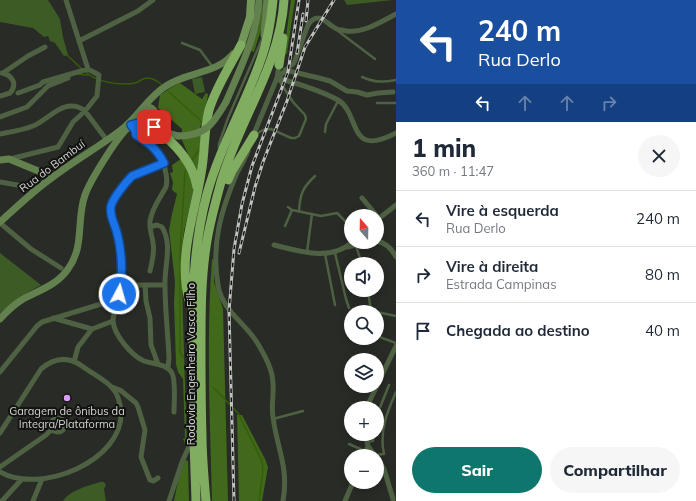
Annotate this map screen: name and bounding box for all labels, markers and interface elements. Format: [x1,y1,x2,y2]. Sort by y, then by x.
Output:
text: 240 m [478,13,561,48]
icon: left [412,16,464,68]
text: Rua Derlo [478,48,561,71]
icon: left [472,92,494,114]
icon: ahead [514,92,536,114]
icon: ahead [556,92,578,114]
icon: right [598,92,620,114]
pin [137,110,171,144]
icon: arrive [143,116,165,138]
text: 1 min [412,133,476,163]
button: close [638,135,680,177]
street label: Rua do Bambuí [16,136,89,195]
text: 360 m · 11:47 [412,163,494,179]
text: Vire à esquerda [446,201,559,220]
icon: left [412,208,434,230]
north arrow [344,209,384,249]
map controls [344,209,384,489]
text: 240 m [636,209,680,228]
text: Rua Derlo [446,220,506,236]
button: sound [344,257,384,297]
text: Vire à direita [446,257,538,276]
icon: right [412,264,434,286]
text: 80 m [645,265,680,284]
position arrow [98,273,140,315]
text: Estrada Campinas [446,276,557,292]
street label: Rodovia Engenheiro Vasco Filho [184,283,198,445]
button: search [344,305,384,345]
icon: arrive [412,320,434,342]
text: Chegada ao destino [446,321,590,340]
text: 40 m [645,321,680,340]
button: layers [344,353,384,393]
marker: Garagem de ônibus da Integra/Plataforma [62,393,72,403]
button: + [344,401,384,441]
place label: Garagem de ônibus da Integra/Plataforma [9,404,125,431]
button: Sair [412,447,542,493]
button: Compartilhar [550,447,680,493]
button: − [344,449,384,489]

